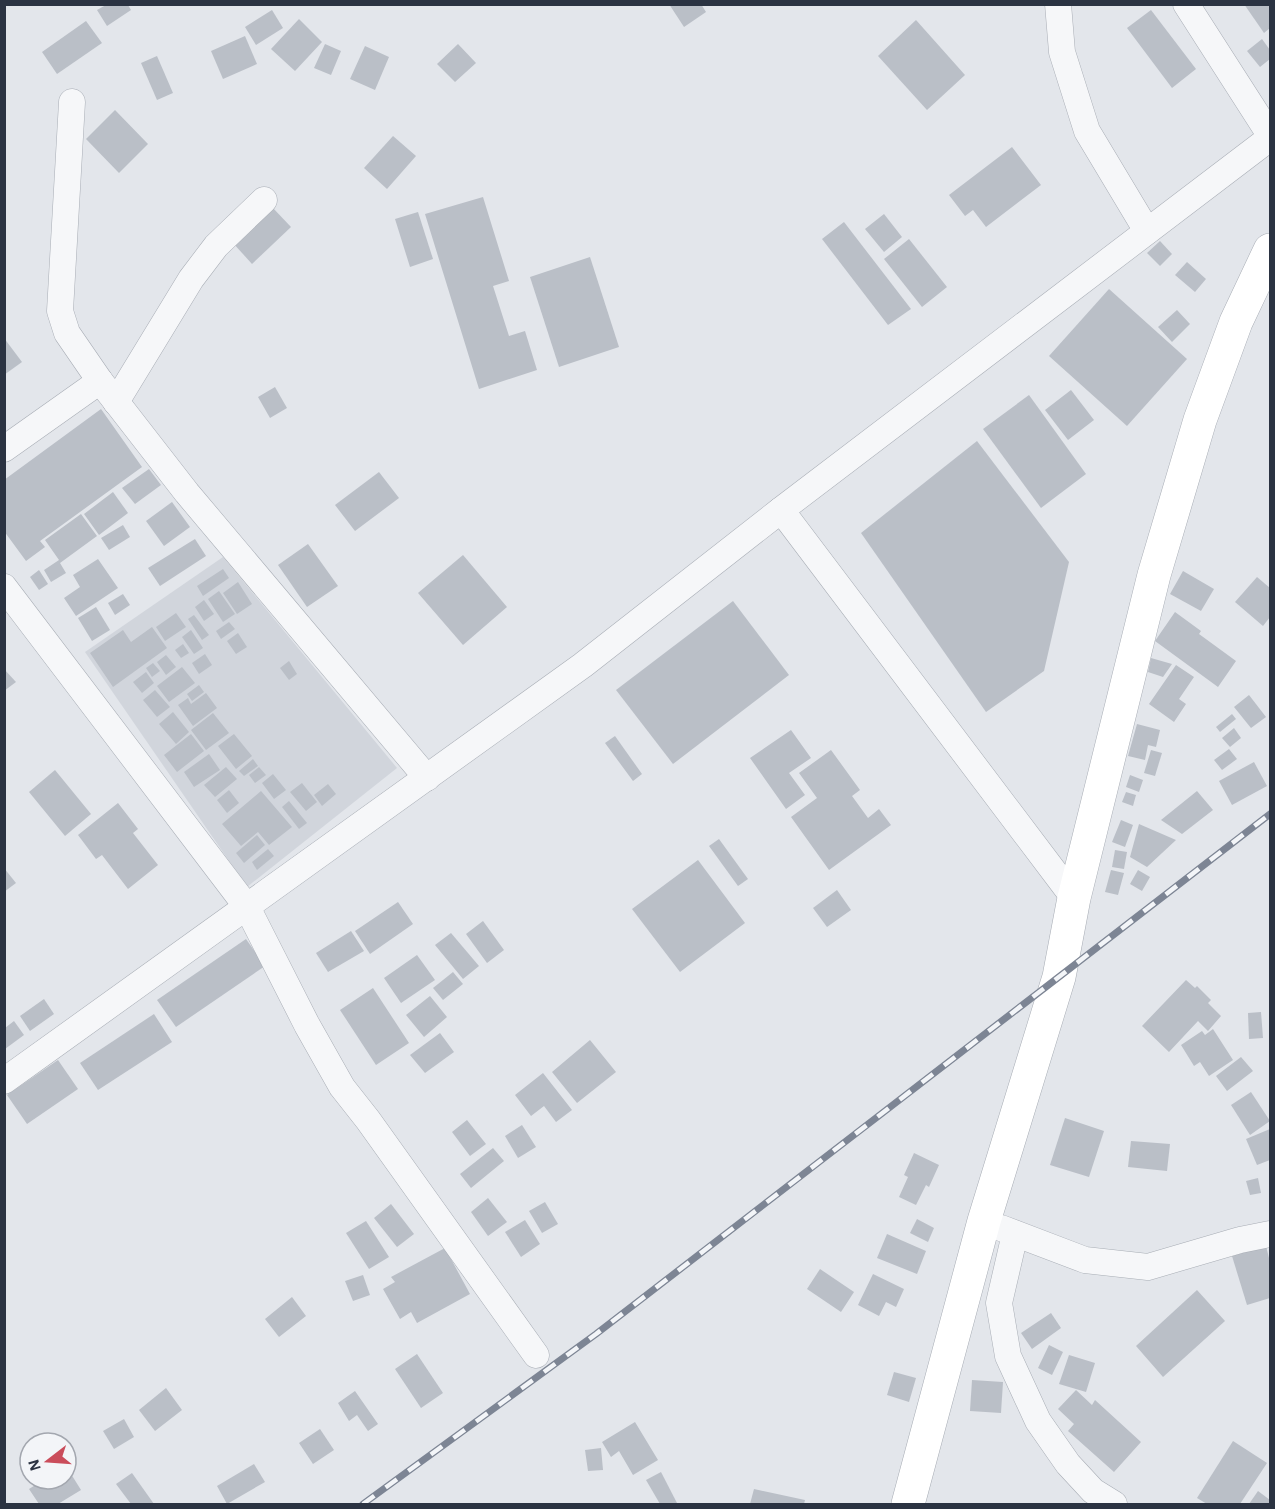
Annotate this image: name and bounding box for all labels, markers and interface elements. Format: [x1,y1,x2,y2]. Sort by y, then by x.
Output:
north arrow [18,1431,78,1491]
text: N [25,1457,44,1473]

